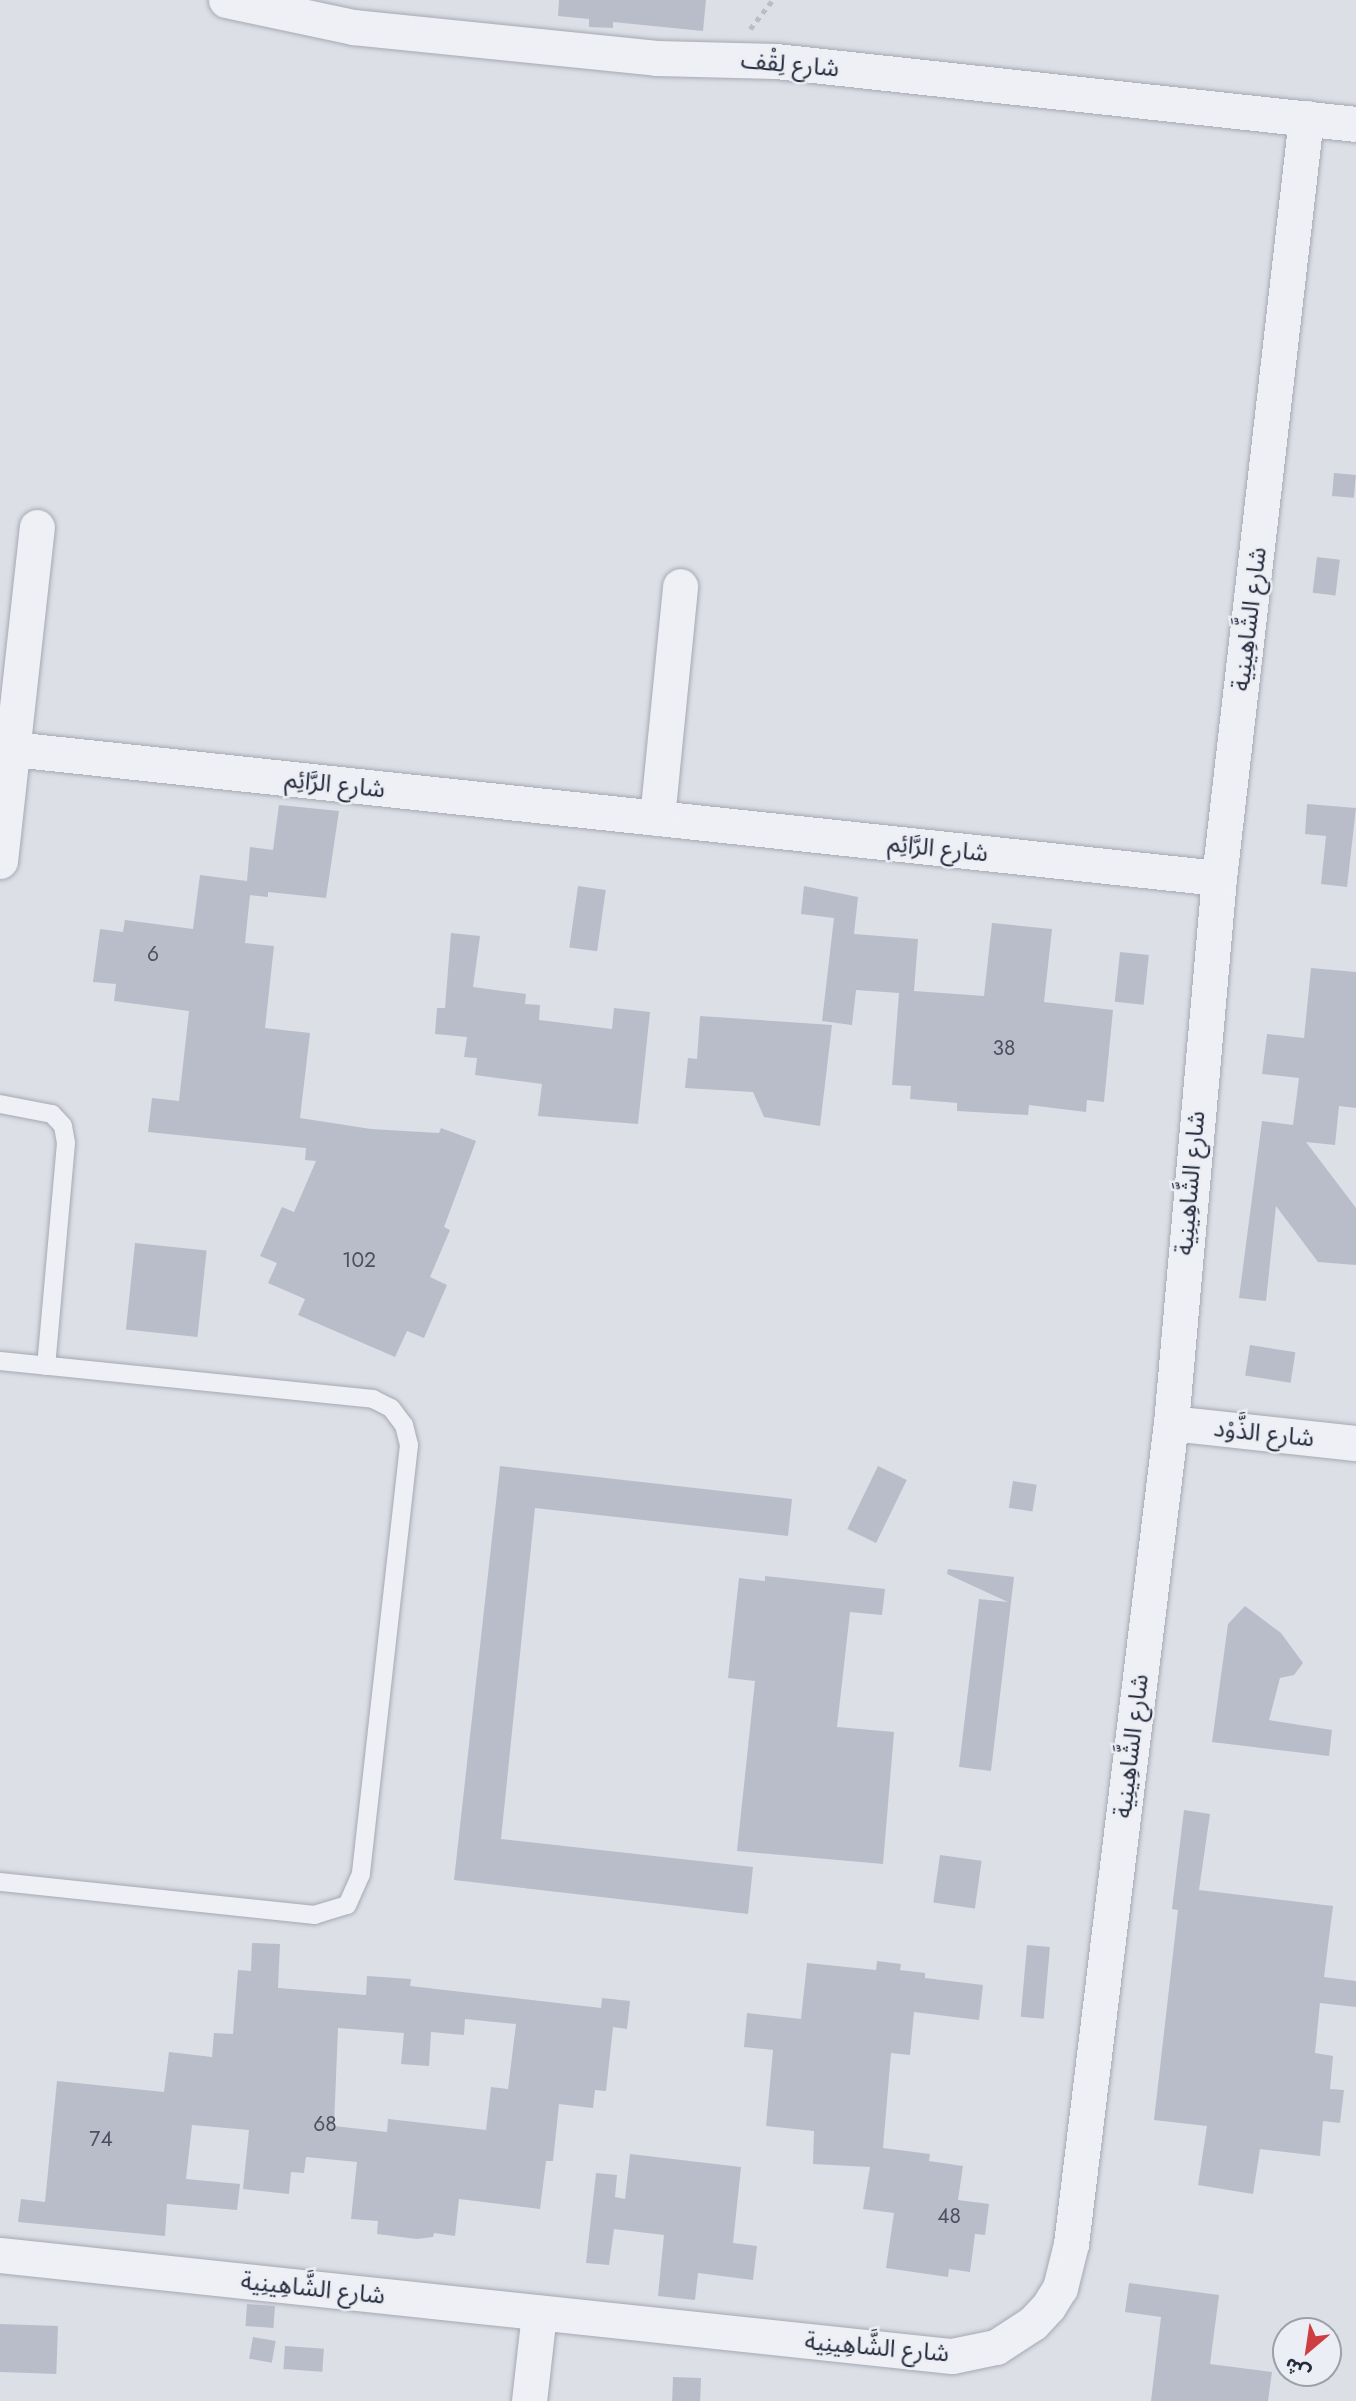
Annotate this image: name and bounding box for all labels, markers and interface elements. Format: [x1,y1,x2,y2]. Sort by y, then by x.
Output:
street label: شارع لِقْف [740,45,840,83]
street label: شارع الشَّاهِينِية [1226,545,1272,693]
street label: شارع الرَّائِم [284,764,386,804]
street label: شارع الرَّائِم [887,828,989,868]
house number: 6 [147,941,159,967]
house number: 38 [993,1035,1015,1061]
street label: شارع الشَّاهِينِية [1169,1110,1211,1256]
house number: 102 [342,1247,376,1273]
street label: شارع الذَّوْد [1212,1413,1316,1453]
street label: شارع الشَّاهِينِية [1108,1672,1154,1820]
house number: 68 [313,2111,337,2137]
house number: 74 [89,2126,113,2152]
house number: 48 [937,2203,961,2229]
street label: شارع الشَّاهِينِية [239,2266,387,2310]
north arrow [1272,2317,1342,2387]
street label: شارع الشَّاهِينِية [804,2326,950,2368]
text: ش [1280,2351,1315,2387]

